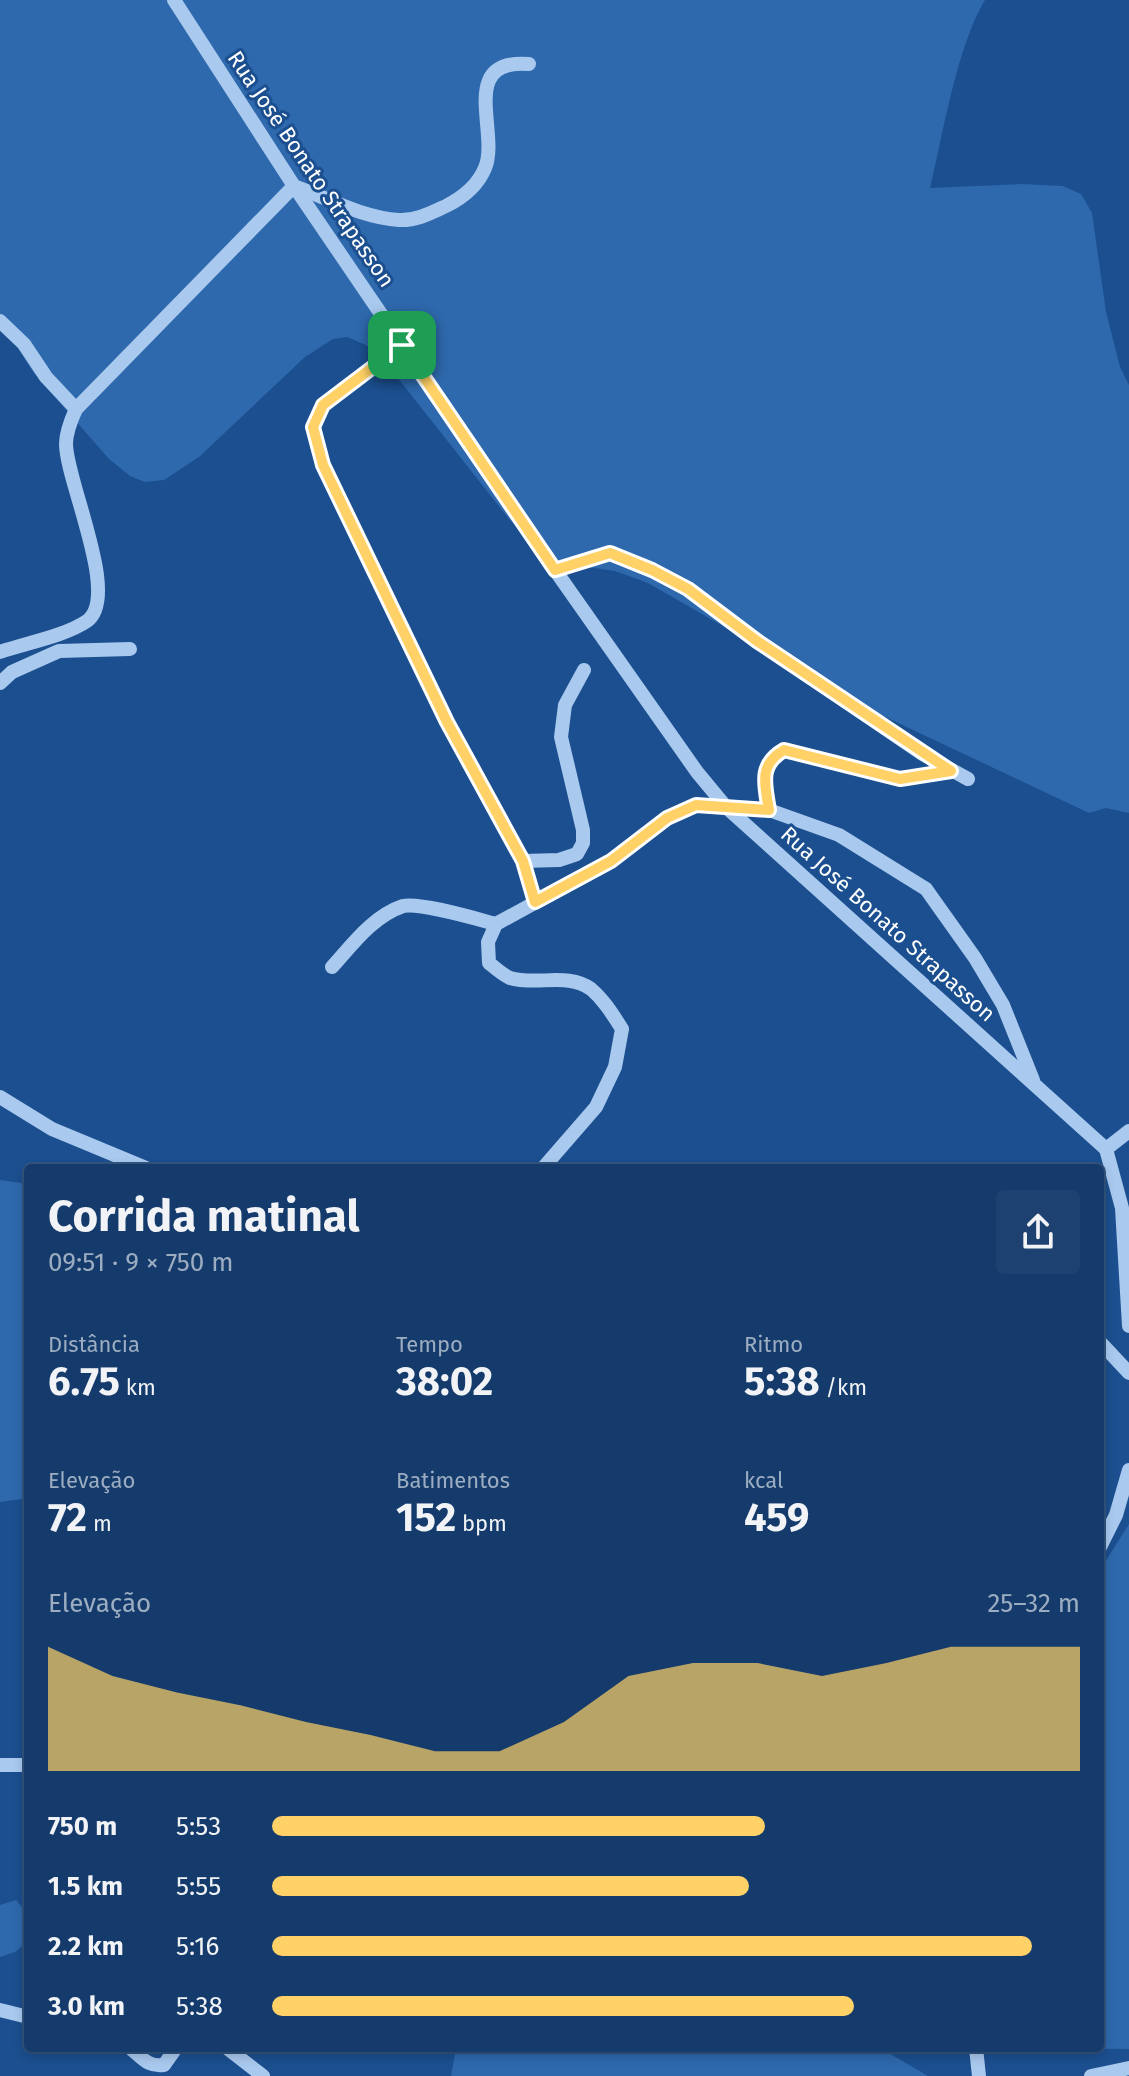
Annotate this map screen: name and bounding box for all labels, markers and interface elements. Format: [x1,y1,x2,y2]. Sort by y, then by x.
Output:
street label: Rua José Bonato Strapasson [222,46,400,292]
pin [368,311,436,379]
icon: arrive [380,323,424,367]
street label: Rua José Bonato Strapasson [775,821,1001,1027]
text: Corrida matinal [48,1190,360,1243]
button: share [996,1190,1080,1274]
text: 09:51 · 9 × 750 m [48,1247,234,1278]
text: Distância [48,1331,140,1358]
text: Tempo [396,1331,463,1358]
text: Ritmo [744,1331,803,1358]
text: 6.75 [48,1358,120,1406]
text: 38:02 [396,1358,493,1406]
text: 5:38 [744,1358,820,1406]
text: km [120,1374,156,1401]
text: /km [820,1374,867,1401]
text: Elevação [48,1467,135,1494]
text: Batimentos [396,1467,510,1494]
text: kcal [744,1467,784,1494]
text: 72 [48,1494,87,1542]
text: 152 [396,1494,456,1542]
text: 459 [744,1494,809,1542]
text: m [87,1510,112,1537]
text: bpm [456,1510,507,1537]
text: Elevação [48,1588,151,1619]
text: 25–32 m [987,1588,1080,1619]
text: 750 m [48,1811,117,1842]
text: 5:53 [176,1811,221,1842]
text: 1.5 km [48,1871,123,1902]
text: 5:55 [176,1871,221,1902]
text: 2.2 km [48,1931,124,1962]
text: 5:16 [176,1931,219,1962]
text: 3.0 km [48,1991,125,2022]
text: 5:38 [176,1991,223,2022]

